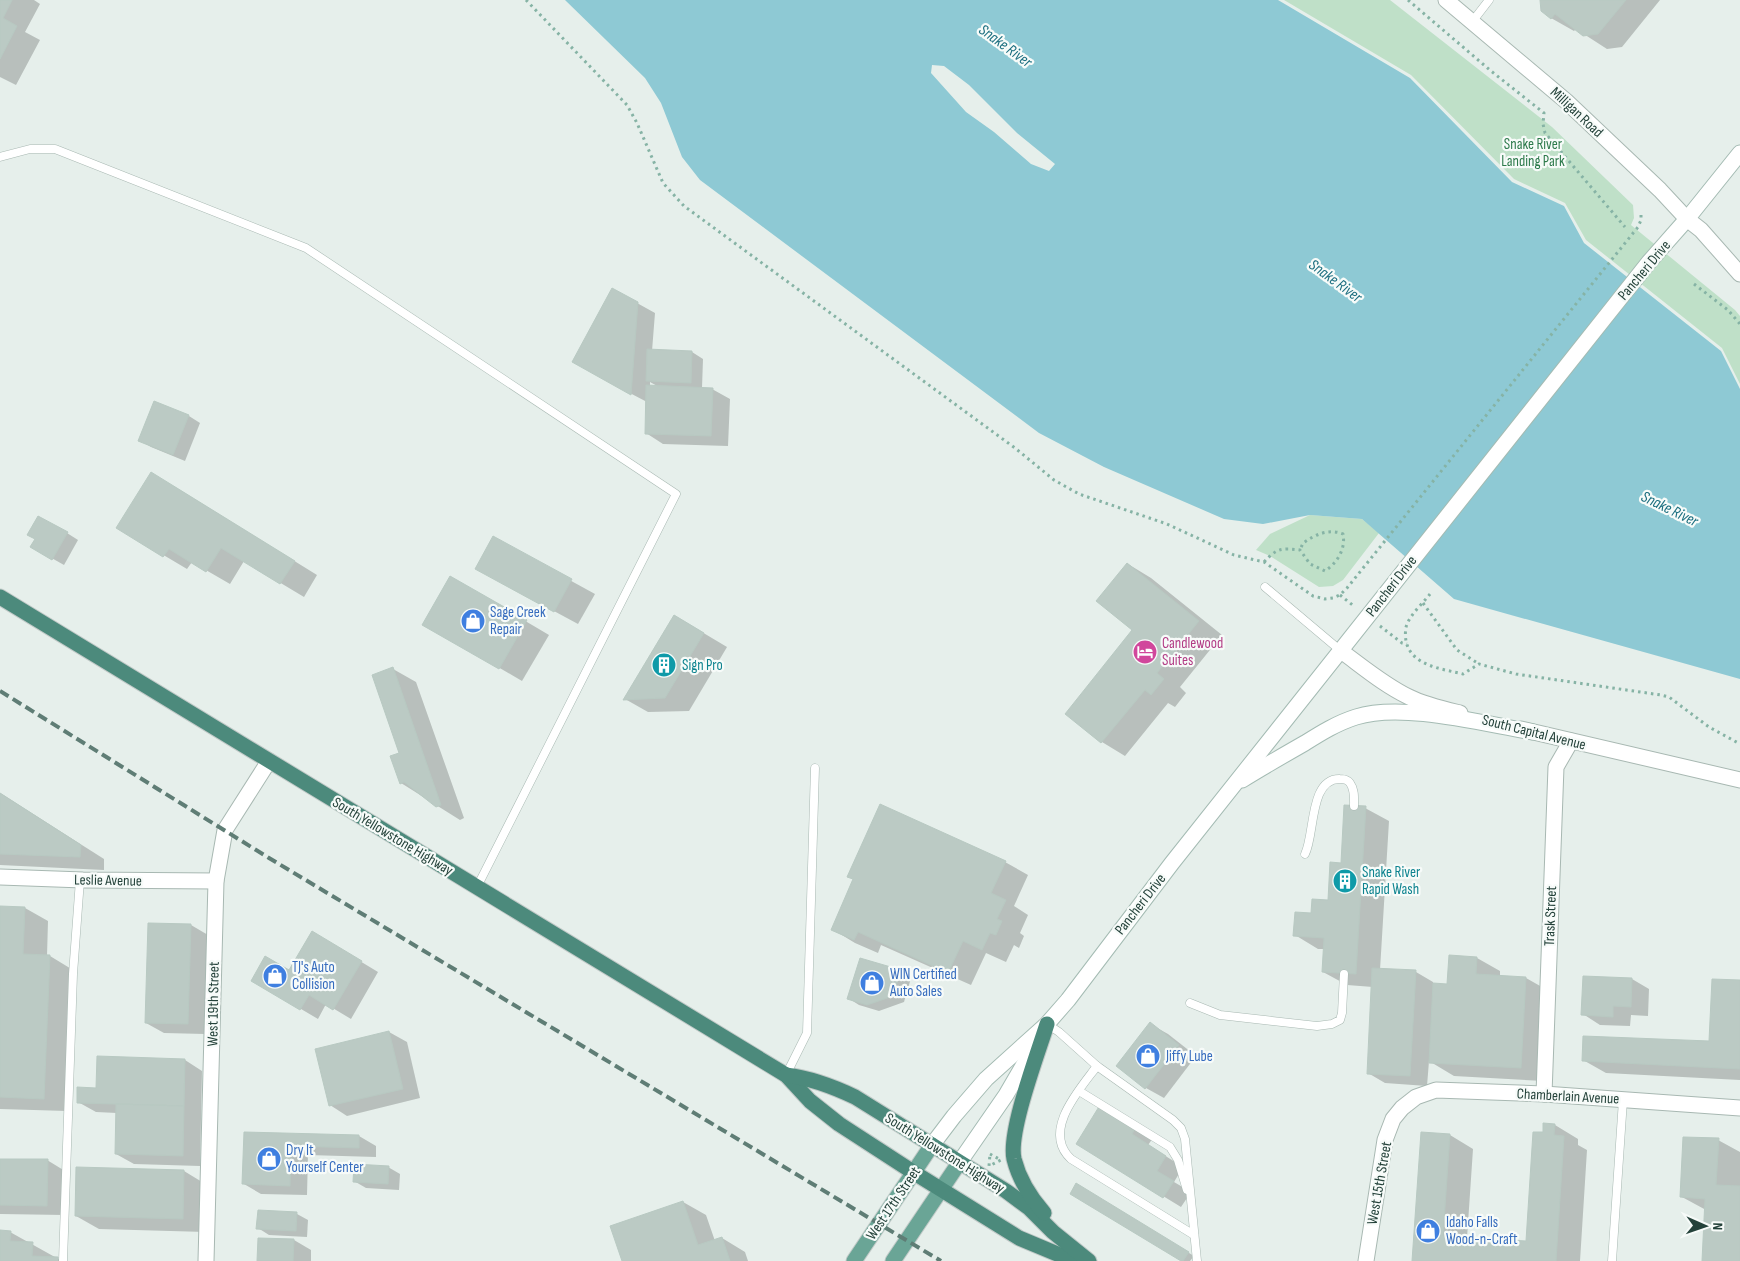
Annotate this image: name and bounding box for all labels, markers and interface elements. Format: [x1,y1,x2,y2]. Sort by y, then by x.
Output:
water label: Snake River [975,21,1036,72]
street label: Milligan Road [1546,83,1607,142]
park label: Snake River Landing Park [1501,135,1565,171]
street label: Pancheri Drive [1614,236,1675,304]
water label: Snake River [1305,256,1366,307]
water label: Snake River [1638,487,1701,532]
street label: Pancheri Drive [1362,552,1421,621]
place label: Sage Creek Repair [490,603,546,639]
shop icon: Sage Creek Repair [460,608,486,634]
place label: Candlewood Suites [1162,634,1223,670]
hotel icon: Candlewood Suites [1132,639,1158,665]
building icon: Sign Pro [651,652,677,678]
place label: Sign Pro [682,656,723,675]
street label: South Capital Avenue [1480,710,1588,755]
street label: South Yellowstone Highway [329,793,457,880]
place label: Snake River Rapid Wash [1362,863,1421,899]
building icon: Snake River Rapid Wash [1332,868,1358,894]
street label: Leslie Avenue [74,870,142,891]
street label: Pancheri Drive [1111,870,1170,939]
street label: Trask Street [1540,885,1561,946]
place label: TJ's Auto Collision [292,958,335,994]
street label: West 19th Street [203,961,224,1047]
shop icon: TJ's Auto Collision [262,963,288,989]
place label: WIN Certified Auto Sales [889,965,957,1001]
shop icon: WIN Certified Auto Sales [859,970,885,996]
shop icon: Jiffy Lube [1135,1043,1161,1069]
place label: Jiffy Lube [1165,1047,1213,1066]
street label: Chamberlain Avenue [1516,1084,1620,1109]
street label: South Yellowstone Highway [881,1109,1008,1198]
street label: West 15th Street [1363,1140,1396,1226]
place label: Dry It Yourself Center [286,1141,364,1177]
shop icon: Dry It Yourself Center [256,1146,282,1172]
street label: West 17th Street [862,1163,925,1244]
north arrow [1680,1201,1730,1251]
place label: Idaho Falls Wood-n-Craft [1446,1213,1518,1249]
shop icon: Idaho Falls Wood-n-Craft [1415,1218,1441,1244]
text: N [1709,1222,1726,1230]

